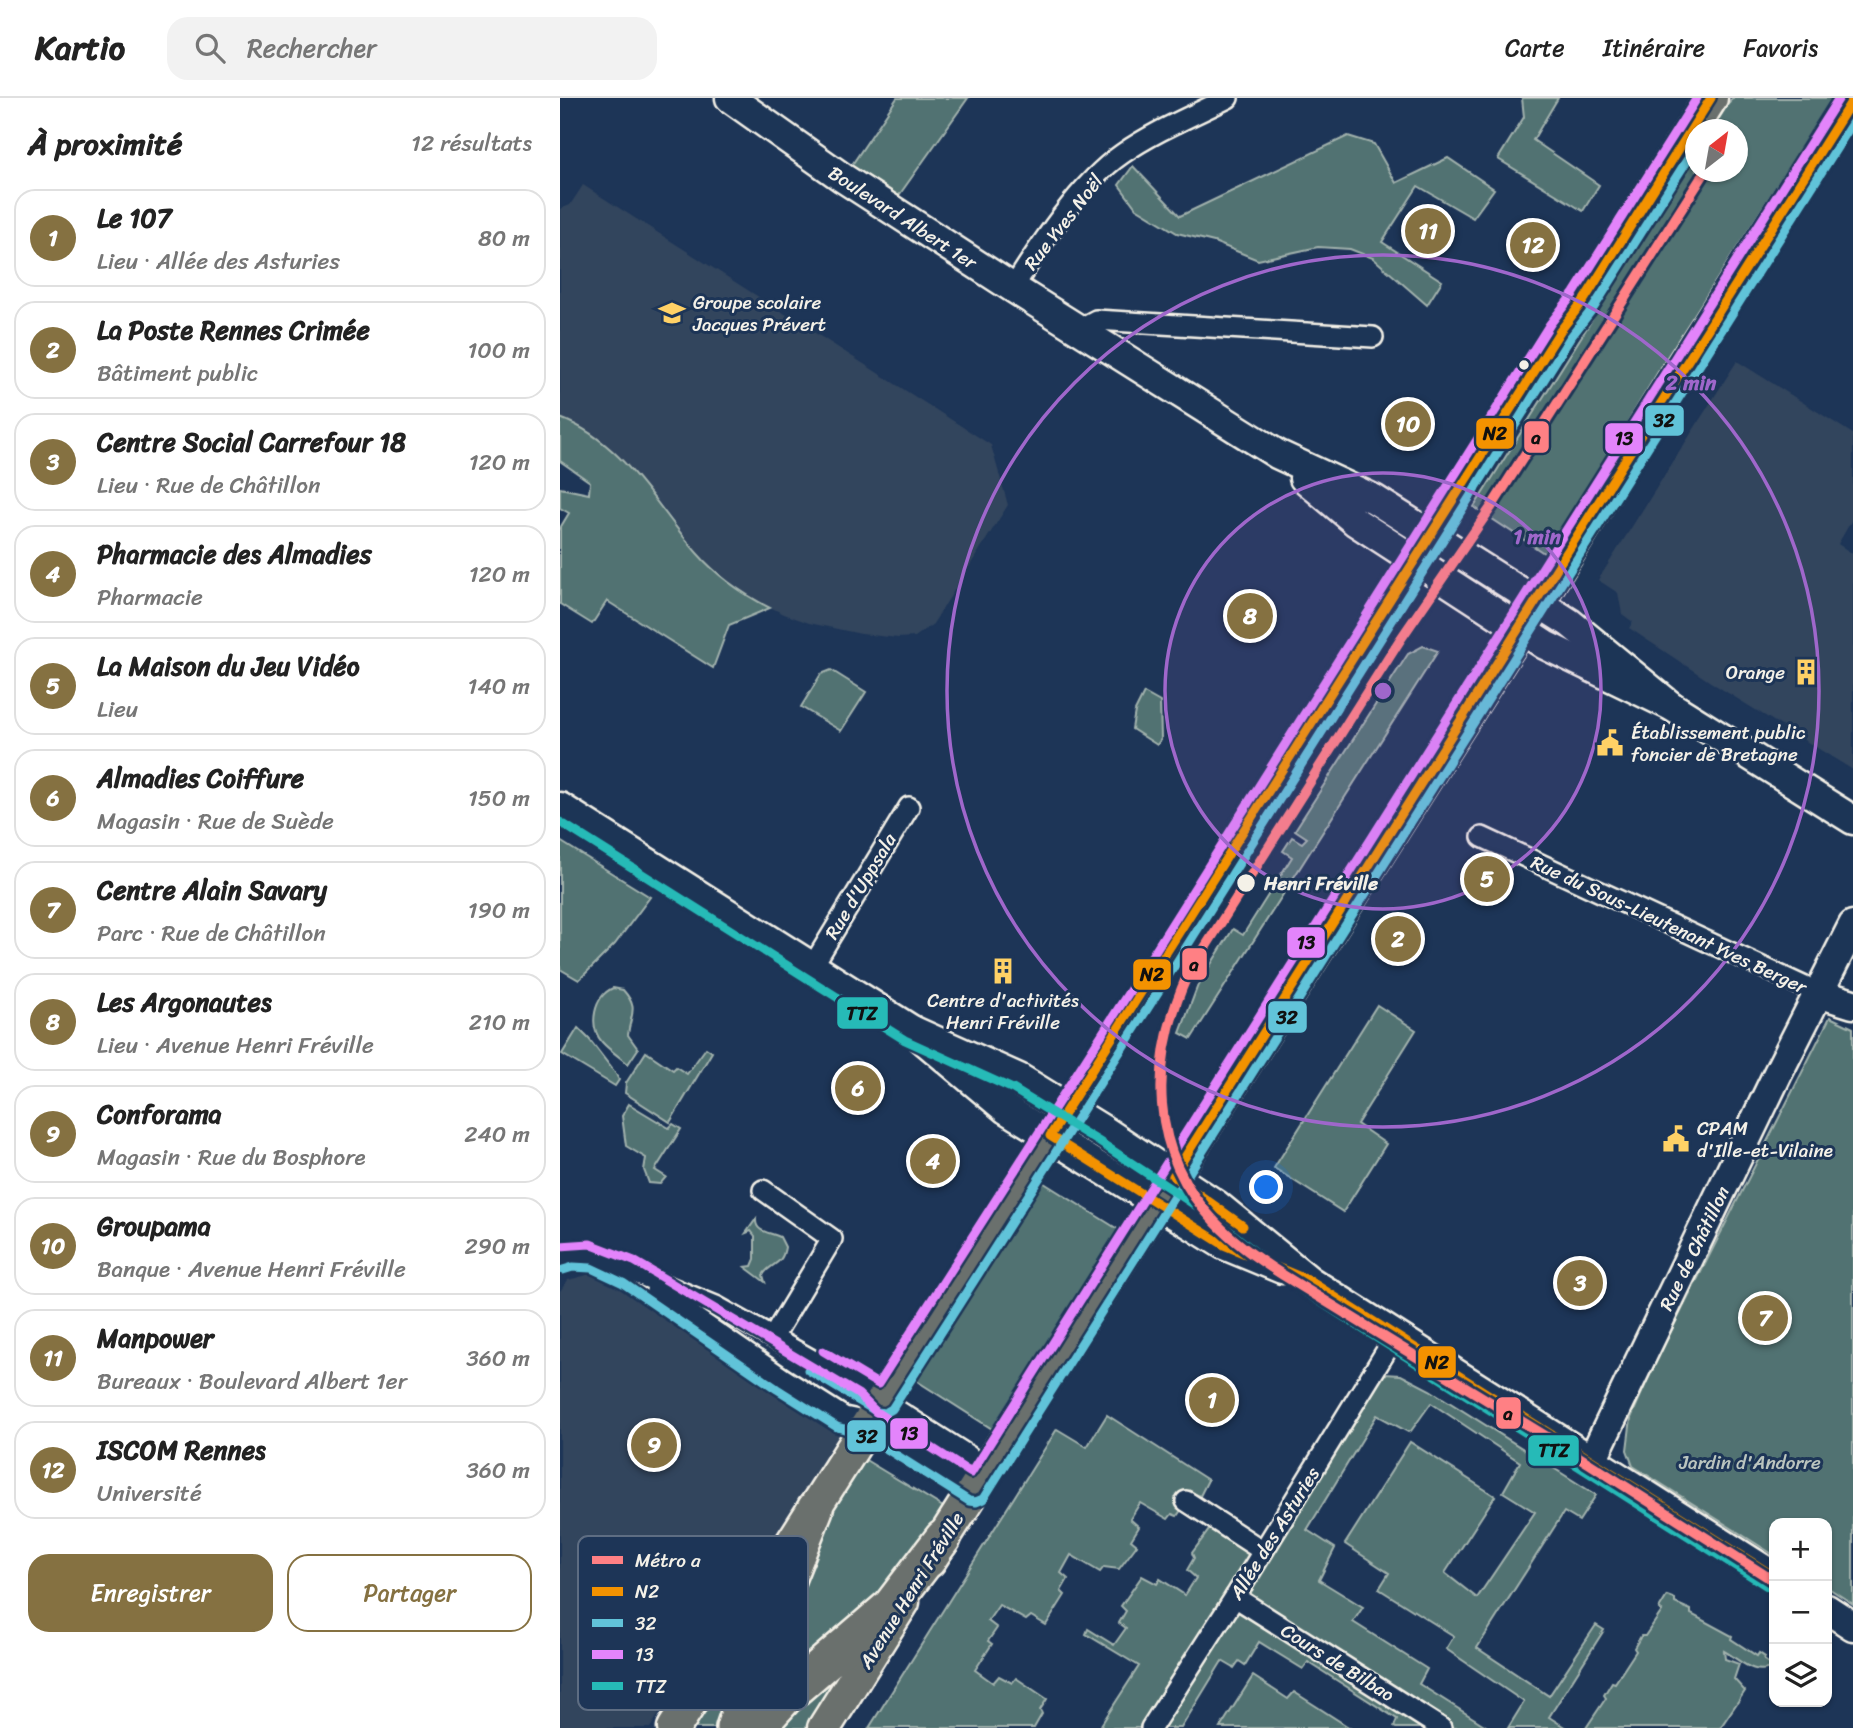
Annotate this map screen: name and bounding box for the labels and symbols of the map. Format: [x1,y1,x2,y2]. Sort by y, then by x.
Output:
north arrow [1685,119,1748,182]
street label: Boulevard Albert 1er [822,157,985,279]
street label: Rue Yves Noël [1015,166,1112,278]
pin: 11 [1405,205,1451,257]
pin: 12 [1510,219,1556,271]
place label: Groupe scolaire Jacques Prévert [692,286,826,341]
school or university icon: Groupe scolaire Jacques Prévert [657,298,687,328]
unlabelled marker [1517,358,1531,372]
text: 2 min [1665,364,1717,402]
pin: 10 [1385,398,1431,450]
line badge: 32 [1644,404,1685,437]
text: 32 [1652,404,1675,437]
line badge: N2 [1475,417,1515,450]
text: N2 [1482,417,1507,450]
line badge: a [1523,420,1550,454]
text: a [1530,421,1541,454]
line badge: 13 [1604,422,1644,455]
text: 13 [1615,422,1634,455]
text: 1 min [1513,518,1562,556]
pin: 8 [1227,590,1273,642]
place label: Orange [1726,656,1785,689]
building icon: Orange [1791,657,1821,687]
centre of rings [1371,679,1395,703]
place label: Établissement public foncier de Bretagne [1631,716,1806,771]
public building icon: Établissement public foncier de Bretagne [1595,728,1625,758]
street label: Rue d'Uppsala [816,826,906,946]
street label: Rue du Sous-Lieutenant Yves Berger [1525,846,1813,1004]
pin: 5 [1464,853,1510,905]
place label: Henri Fréville [1263,867,1378,900]
marker: Henri Fréville [1235,872,1257,894]
pin: 2 [1375,913,1421,965]
line badge: 13 [1286,926,1326,959]
text: 13 [1297,926,1316,959]
line badge: a [1181,947,1208,981]
text: a [1188,948,1199,981]
building icon: Centre d'activités Henri Fréville [988,956,1018,986]
line badge: N2 [1132,958,1172,991]
text: N2 [1139,958,1164,991]
place label: Centre d'activités Henri Fréville [927,984,1079,1039]
line badge: TTZ [836,996,889,1030]
text: TTZ [846,997,879,1030]
line badge: 32 [1267,1000,1308,1034]
text: 32 [1275,1001,1298,1034]
pin: 6 [835,1062,881,1114]
place label: CPAM d'Ille-et-Vilaine [1697,1112,1833,1167]
public building icon: CPAM d'Ille-et-Vilaine [1661,1124,1691,1154]
pin: 4 [910,1135,956,1187]
your location [1249,1170,1283,1204]
street label: Rue de Châtillon [1650,1180,1739,1316]
pin: 3 [1557,1257,1603,1309]
pin: 7 [1742,1292,1788,1344]
line badge: N2 [1417,1345,1457,1379]
text: N2 [1424,1346,1449,1379]
pin: 1 [1189,1374,1235,1426]
line badge: a [1495,1396,1522,1430]
text: a [1502,1397,1513,1430]
line badge: 13 [889,1417,929,1450]
text: 13 [900,1417,919,1450]
pin: 9 [631,1419,677,1471]
line badge: 32 [846,1419,887,1453]
text: 32 [855,1420,878,1453]
line badge: TTZ [1527,1434,1580,1467]
text: TTZ [1538,1434,1571,1467]
park label: Jardin d'Andorre [1678,1446,1821,1479]
street label: Allée des Asturies [1220,1460,1329,1607]
street label: Avenue Henri Fréville [849,1505,973,1676]
legend [578,1536,808,1710]
text: Métro a [635,1544,701,1577]
text: N2 [635,1575,659,1608]
text: 32 [635,1607,656,1640]
street label: Cours de Bilbao [1274,1614,1401,1711]
text: 13 [635,1638,654,1671]
text: TTZ [635,1670,667,1703]

